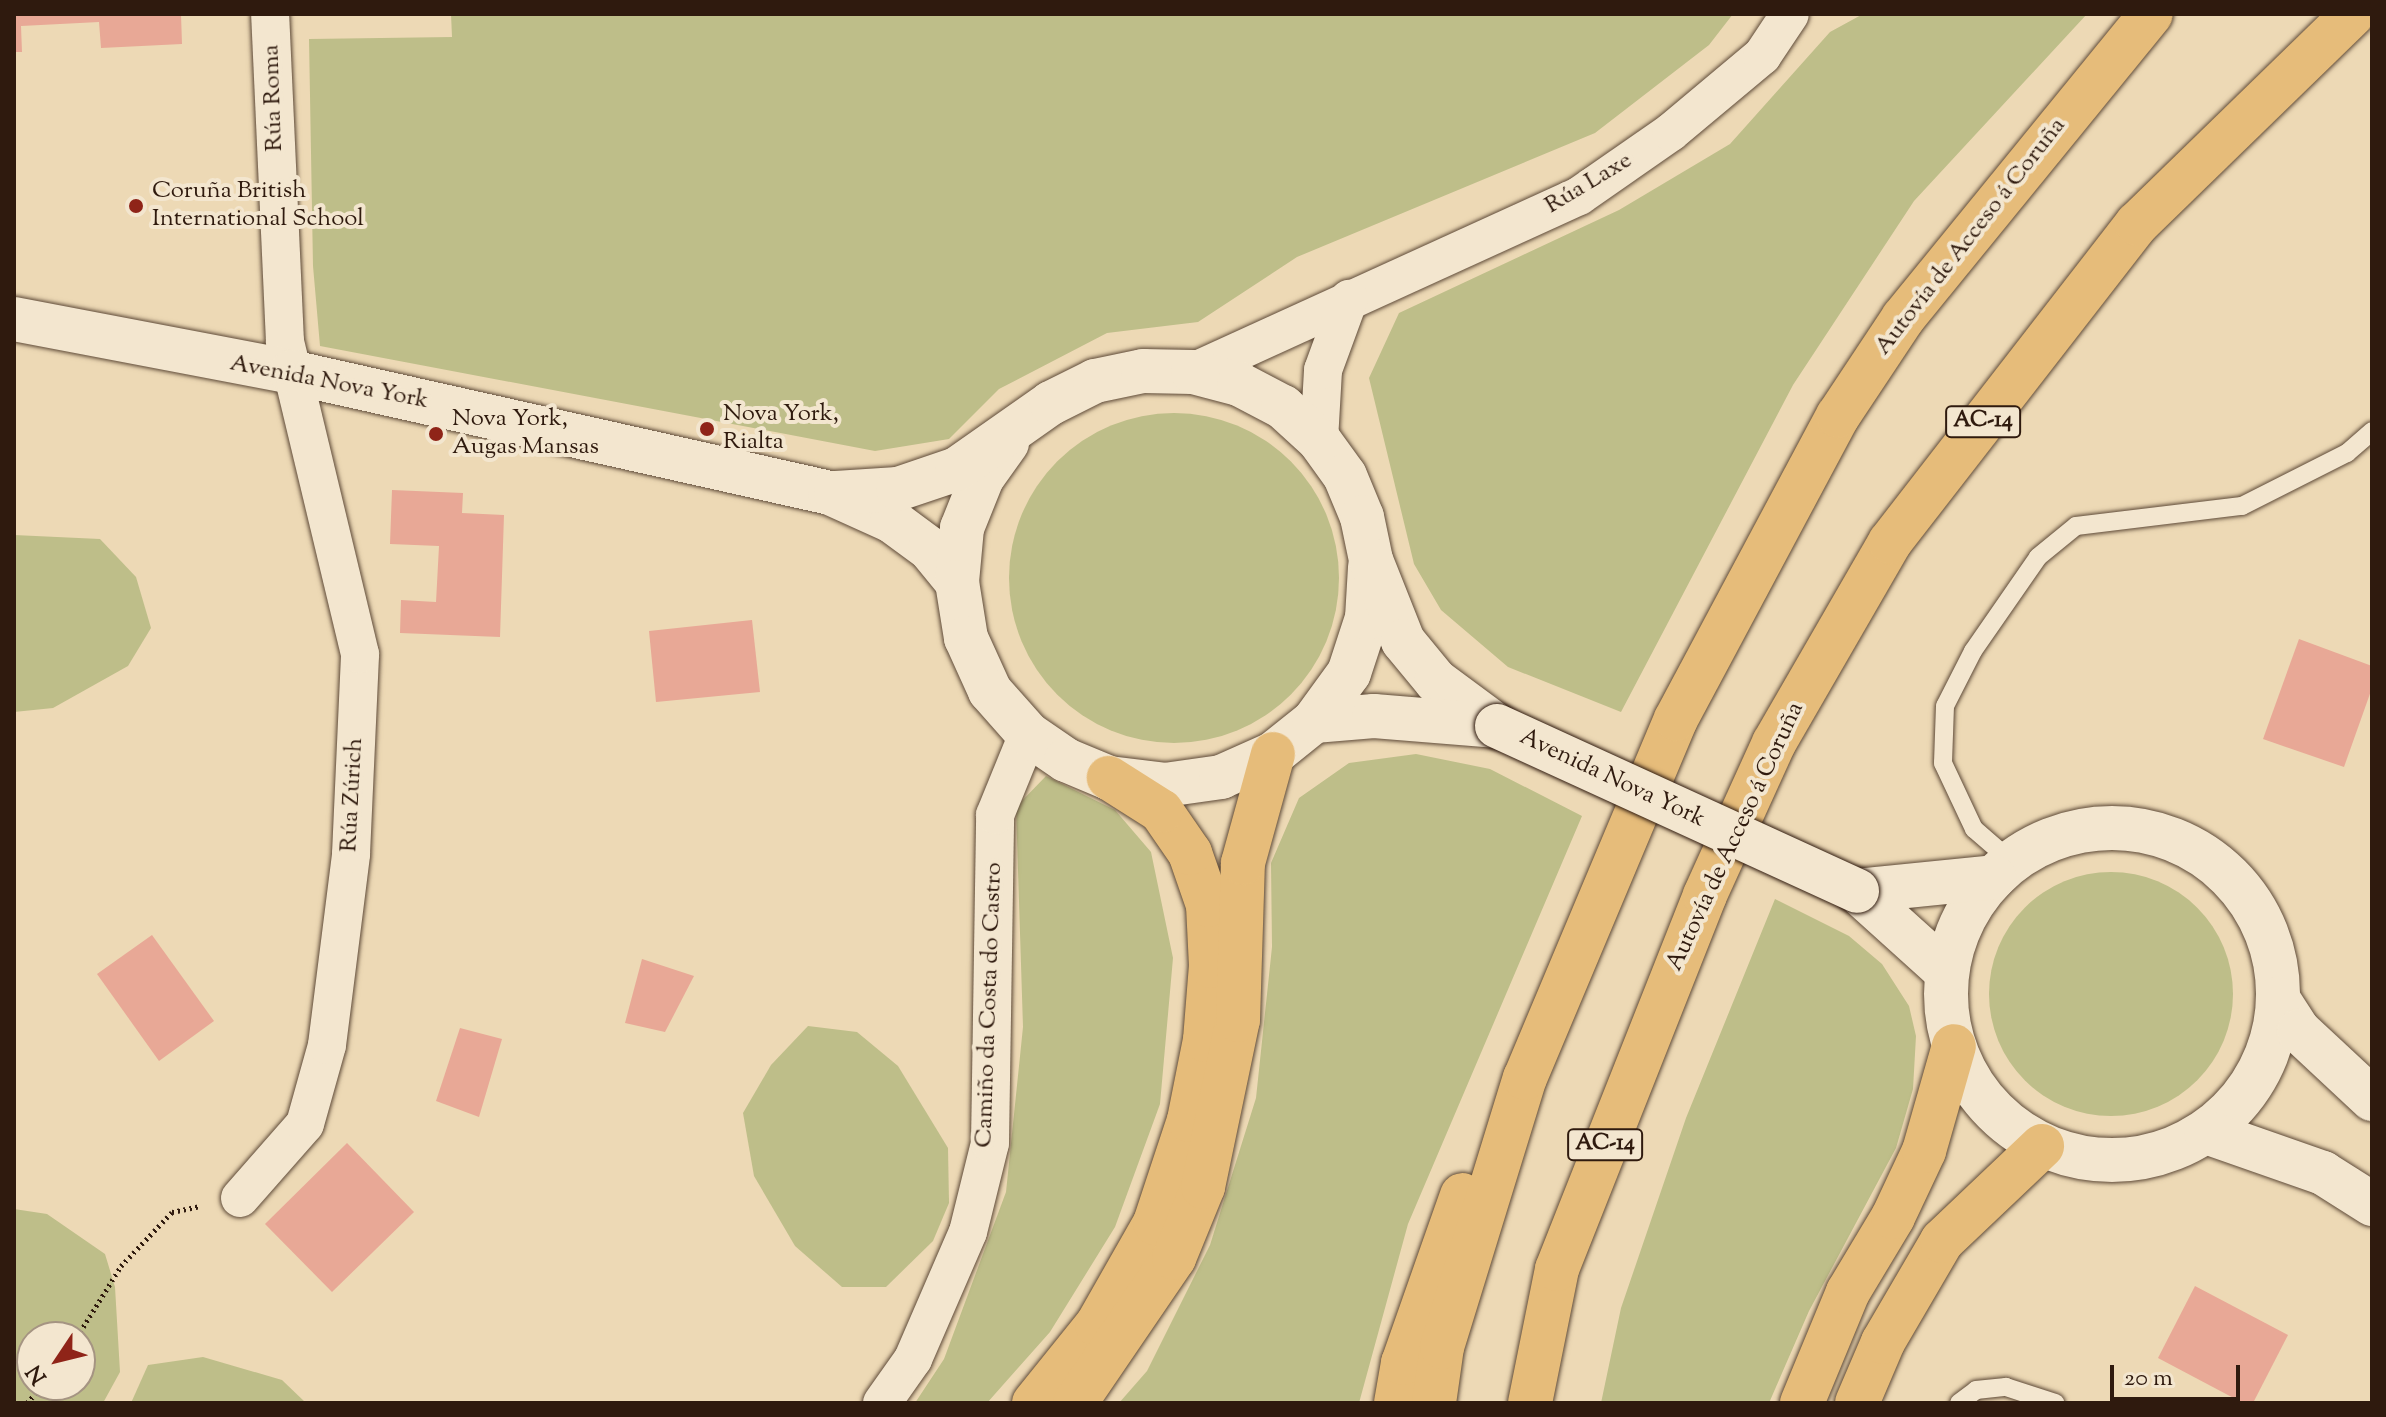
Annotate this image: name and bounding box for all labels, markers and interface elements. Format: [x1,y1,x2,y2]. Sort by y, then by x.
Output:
street label: Rúa Roma [258,44,290,152]
street label: Autovía de Acceso á Coruña [1869,113,2073,361]
street label: Rúa Laxe [1540,147,1638,221]
place label: Coruña British International School [152,178,364,234]
marker: Coruña British International School [127,197,145,215]
street label: Avenida Nova York [227,350,431,416]
place label: Nova York, Rialta [723,401,839,457]
road number: AC-14 [1945,404,2021,440]
place label: Nova York, Augas Mansas [452,406,599,462]
marker: Nova York, Rialta [698,420,716,438]
marker: Nova York, Augas Mansas [427,425,445,443]
street label: Autovía de Acceso á Coruña [1661,698,1811,976]
street label: Avenida Nova York [1515,723,1709,835]
street label: Rúa Zúrich [336,737,370,853]
street label: Camiño da Costa do Castro [971,862,1009,1148]
road number: AC-14 [1567,1127,1643,1163]
north arrow [16,1321,96,1401]
scale bar [2114,1349,2244,1399]
text: N [20,1357,56,1390]
text: 20 m [2124,1362,2173,1396]

